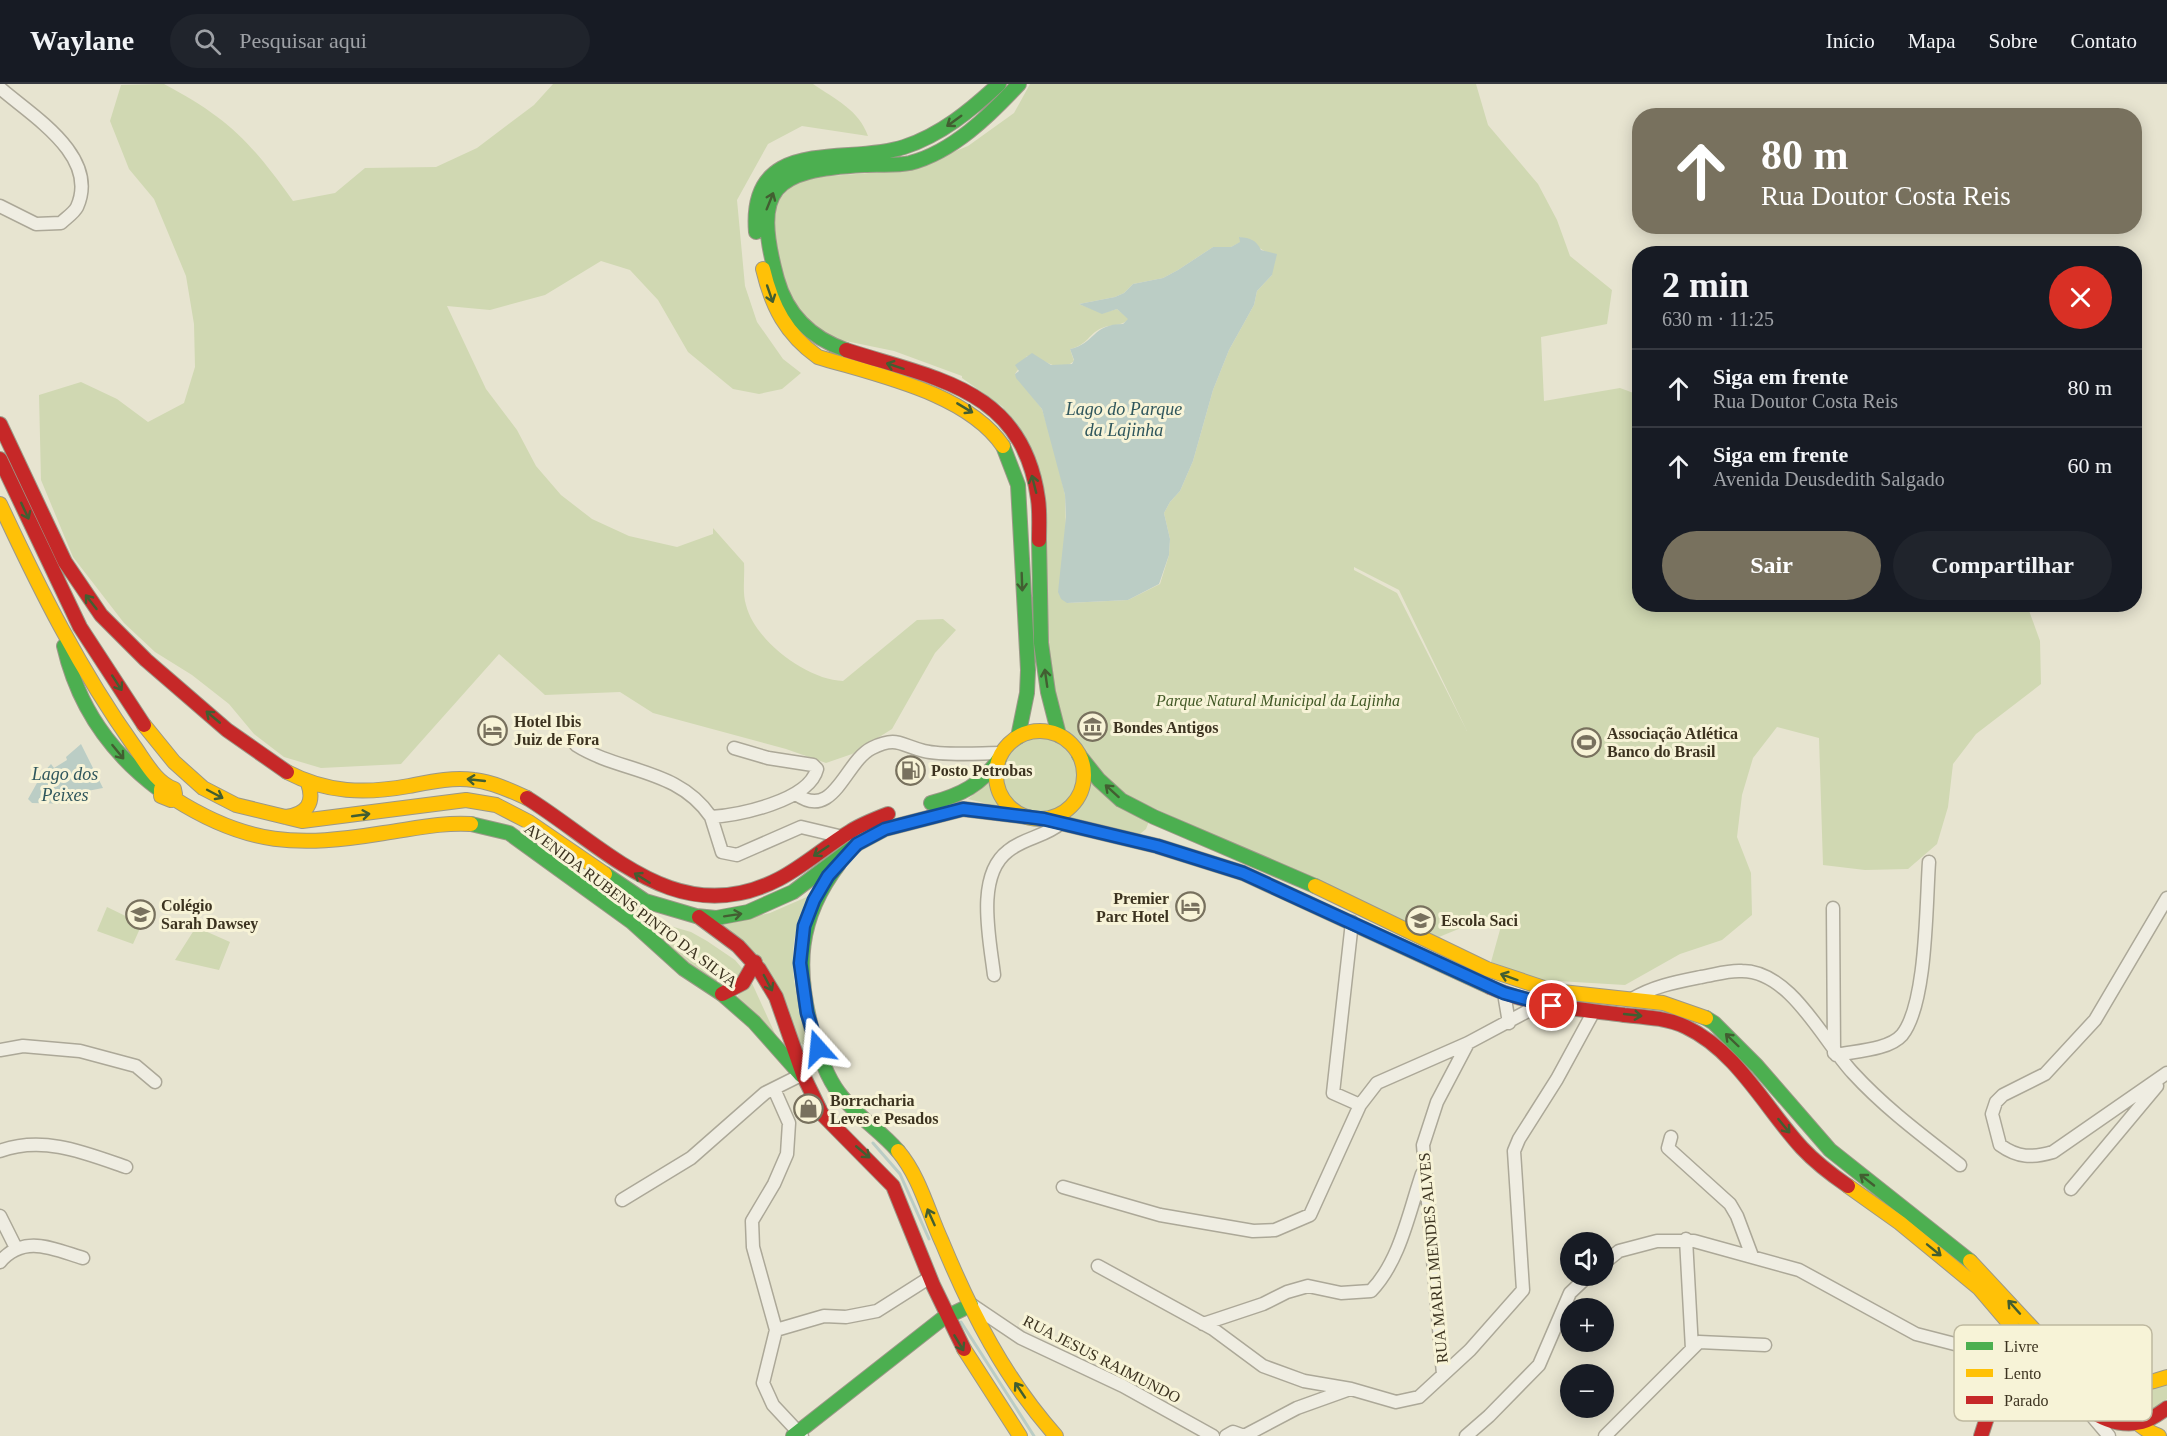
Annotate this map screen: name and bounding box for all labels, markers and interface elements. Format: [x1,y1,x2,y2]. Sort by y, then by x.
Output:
search box [170,14,590,68]
text: Waylane [30,25,134,56]
icon: search [191,25,224,58]
text: Pesquisar aqui [239,28,367,53]
text: Início [1826,29,1875,53]
text: Mapa [1908,29,1956,53]
text: Sobre [1989,29,2038,53]
text: Contato [2071,29,2137,53]
one-way arrow [946,115,962,127]
icon: ahead [1662,132,1740,210]
text: 80 m [1761,132,1849,178]
text: Rua Doutor Costa Reis [1761,181,2011,211]
one-way arrow [765,193,776,211]
text: 2 min [1662,265,1749,305]
button: close [2049,266,2112,329]
one-way arrow [766,285,777,303]
text: 630 m · 11:25 [1662,308,1774,330]
one-way arrow [886,360,905,371]
text: Siga em frente [1713,364,1848,389]
icon: ahead [1662,372,1695,405]
text: 80 m [2067,375,2112,400]
text: Rua Doutor Costa Reis [1713,390,1898,412]
water label: Lago do Parque da Lajinha [1065,399,1182,440]
one-way arrow [956,402,973,414]
text: Siga em frente [1713,442,1848,467]
icon: ahead [1662,450,1695,483]
text: 60 m [2067,453,2112,478]
text: Avenida Deusdedith Salgado [1713,468,1945,490]
one-way arrow [1028,475,1039,494]
one-way arrow [20,502,32,520]
button: Sair [1662,531,1881,600]
button: Compartilhar [1893,531,2112,600]
one-way arrow [1016,572,1027,592]
one-way arrow [85,594,98,610]
one-way arrow [1041,669,1052,688]
one-way arrow [111,674,123,691]
park label: Parque Natural Municipal da Lajinha [1155,692,1400,710]
one-way arrow [206,710,221,724]
museum icon: Bondes Antigos [1076,711,1108,743]
place label: Hotel Ibis Juiz de Fora [514,713,599,748]
hotel icon: Hotel Ibis Juiz de Fora [477,714,509,746]
place label: Bondes Antigos [1113,719,1218,737]
place label: Associação Atlética Banco do Brasil [1607,725,1738,760]
sports icon: Associação Atlética Banco do Brasil [1570,726,1602,758]
one-way arrow [112,744,125,760]
fuel station icon: Posto Petrobas [894,754,926,786]
place label: Posto Petrobas [931,762,1032,779]
water label: Lago dos Peixes [31,764,98,805]
one-way arrow [466,775,486,786]
one-way arrow [1105,784,1120,798]
one-way arrow [205,789,223,800]
one-way arrow [350,810,370,821]
street label: AVENIDA RUBENS PINTO DA SILVA [521,819,741,991]
one-way arrow [813,845,830,857]
one-way arrow [634,872,651,884]
place label: Premier Parc Hotel [1096,890,1170,925]
hotel icon: Premier Parc Hotel [1174,891,1206,923]
place label: Colégio Sarah Dawsey [161,897,258,933]
school or university icon: Colégio Sarah Dawsey [124,898,156,930]
school or university icon: Escola Saci [1404,904,1436,936]
one-way arrow [723,909,742,920]
place label: Escola Saci [1441,912,1518,929]
one-way arrow [1500,971,1518,982]
one-way arrow [762,974,774,991]
pin [1526,980,1577,1031]
icon: arrive [1535,989,1568,1022]
one-way arrow [1623,1010,1643,1021]
position arrow [786,1016,850,1080]
one-way arrow [1725,1033,1740,1047]
place label: Borracharia Leves e Pesados [830,1092,938,1127]
shop icon: Borracharia Leves e Pesados [793,1093,825,1125]
one-way arrow [1778,1118,1791,1134]
one-way arrow [855,1145,870,1159]
street label: RUA MARLI MENDES ALVES [1415,1152,1451,1364]
one-way arrow [1860,1173,1876,1186]
one-way arrow [925,1208,936,1227]
map controls [1560,1232,1614,1418]
button: sound [1560,1232,1614,1286]
one-way arrow [1926,1243,1942,1256]
button: + [1560,1298,1614,1352]
one-way arrow [2007,1300,2021,1315]
street label: RUA JESUS RAIMUNDO [1021,1312,1183,1406]
legend [1954,1325,2152,1421]
one-way arrow [954,1334,966,1351]
text: Livre [2004,1338,2039,1355]
button: − [1560,1364,1614,1418]
text: Lento [2004,1365,2041,1382]
one-way arrow [1014,1382,1026,1399]
text: Parado [2004,1392,2048,1409]

